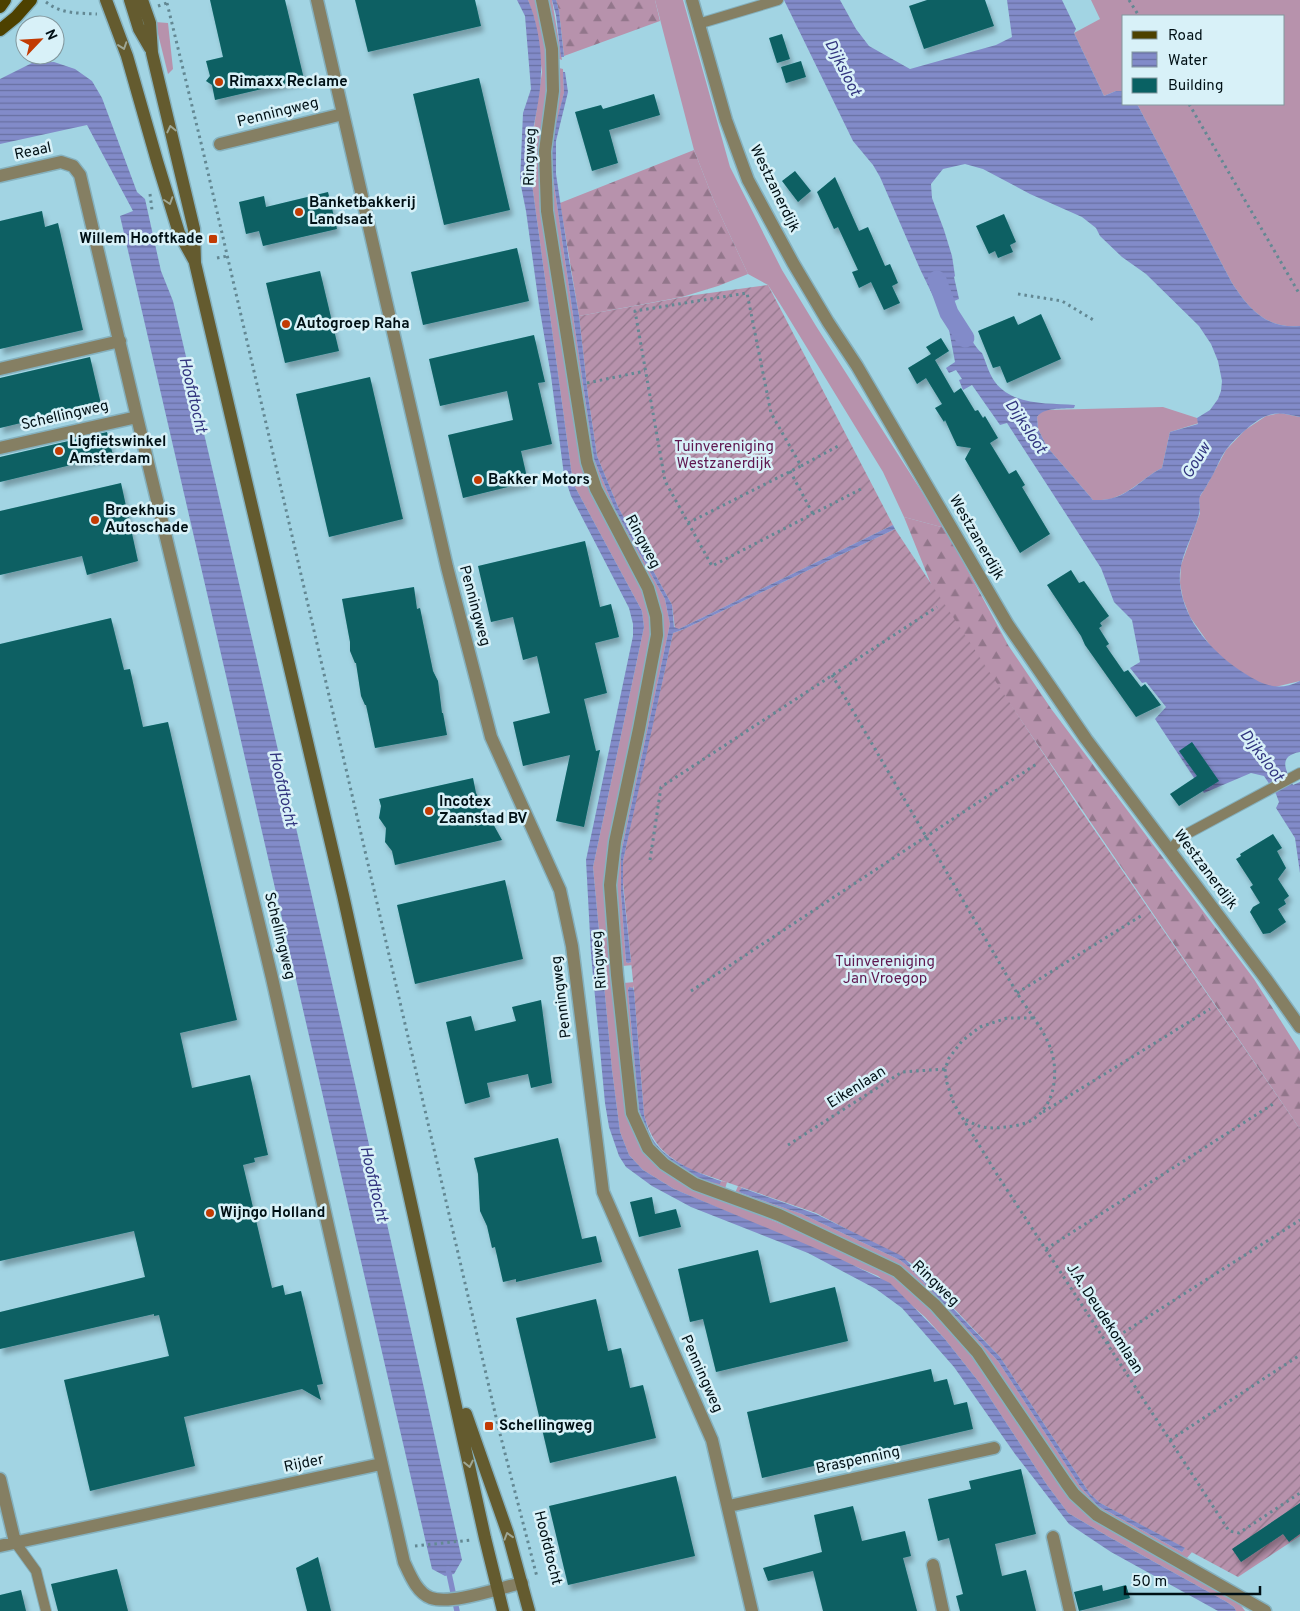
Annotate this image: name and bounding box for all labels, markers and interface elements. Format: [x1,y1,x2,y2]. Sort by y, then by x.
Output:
north arrow [15,15,65,65]
legend [1122,15,1285,105]
text: N [41,27,60,43]
text: Road [1168,27,1203,46]
water label: Dijksloot [819,36,865,101]
one-way arrow [117,41,127,49]
text: Water [1168,52,1208,71]
place label: Rimaxx Reclame [229,73,348,92]
marker: Rimaxx Reclame [213,76,225,88]
text: Building [1168,77,1223,96]
street label: Penningweg [235,94,321,132]
one-way arrow [166,125,177,134]
street label: Ringweg [520,128,542,186]
street label: Reaal [13,139,53,165]
street label: Westzanerdijk [745,142,803,236]
place label: Banketbakkerij Landsaat [309,194,416,230]
one-way arrow [164,197,174,205]
marker: Banketbakkerij Landsaat [293,206,305,218]
place label: Willem Hooftkade [79,230,203,249]
marker: Willem Hooftkade [207,233,219,245]
place label: Autogroep Raha [296,315,410,334]
marker: Autogroep Raha [280,318,292,330]
water label: Hoofdtocht [174,355,211,436]
water label: Dijksloot [1000,396,1051,459]
street label: Schellingweg [19,397,111,435]
place label: Ligfietswinkel Amsterdam [69,433,166,469]
park label: Tuinvereniging Westzanerdijk [674,438,774,474]
water label: Gouw [1178,438,1216,483]
marker: Ligfietswinkel Amsterdam [53,445,65,457]
place label: Bakker Motors [488,471,590,490]
marker: Bakker Motors [472,474,484,486]
street label: Westzanerdijk [944,492,1008,584]
place label: Broekhuis Autoschade [105,502,189,538]
street label: Ringweg [620,512,664,572]
marker: Broekhuis Autoschade [89,514,101,526]
street label: Penningweg [454,563,494,649]
water label: Dijksloot [1235,726,1288,787]
water label: Hoofdtocht [264,749,301,830]
place label: Incotex Zaanstad BV [439,793,528,829]
marker: Incotex Zaanstad BV [423,805,435,817]
street label: Westzanerdijk [1169,826,1241,914]
street label: Schellingweg [259,890,299,982]
street label: Ringweg [588,930,612,990]
park label: Tuinvereniging Jan Vroegop [835,953,935,989]
street label: Penningweg [548,955,576,1039]
street label: Eikenlaan [824,1063,890,1113]
water label: Hoofdtocht [355,1144,392,1225]
place label: Wijngo Holland [220,1204,325,1223]
marker: Wijngo Holland [204,1207,216,1219]
street label: Ringweg [907,1257,963,1311]
street label: J.A. Deudekomlaan [1061,1260,1147,1378]
street label: Penningweg [675,1332,727,1416]
place label: Schellingweg [499,1417,592,1436]
marker: Schellingweg [483,1420,495,1432]
street label: Braspenning [814,1443,902,1479]
street label: Rijder [282,1450,326,1478]
one-way arrow [464,1459,474,1468]
street label: Hoofdtocht [529,1509,565,1587]
one-way arrow [504,1532,514,1541]
scale bar [1125,1564,1260,1596]
text: 50 m [1132,1573,1167,1592]

